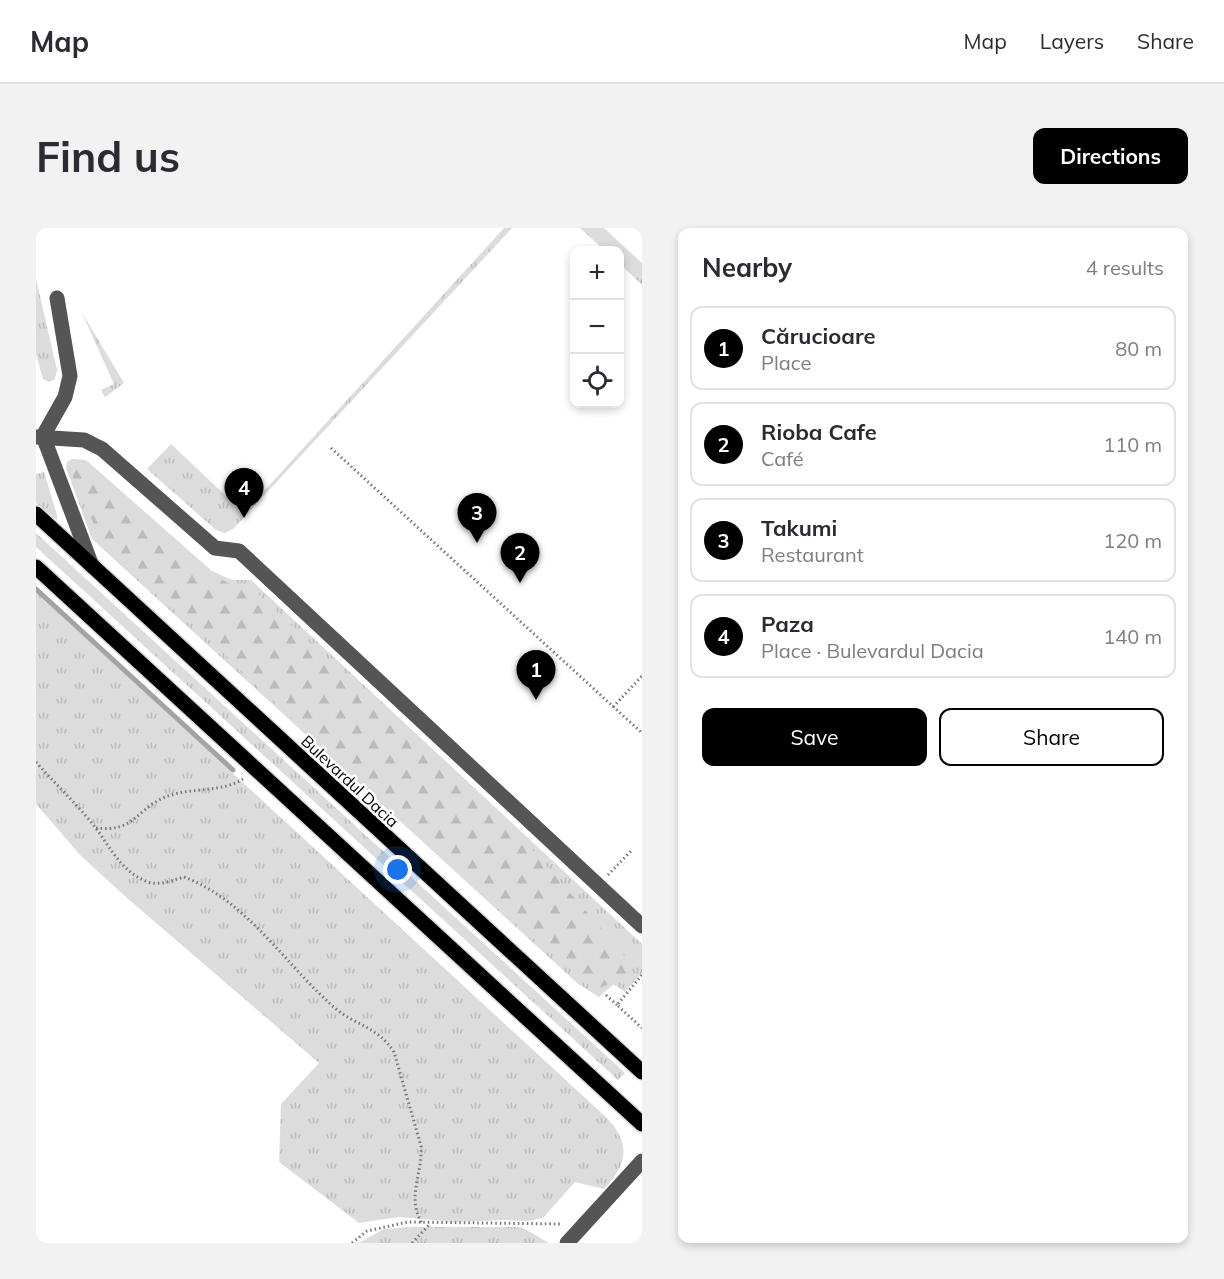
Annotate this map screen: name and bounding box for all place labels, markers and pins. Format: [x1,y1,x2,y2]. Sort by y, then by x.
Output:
pin: 4 [224,468,264,518]
pin: 3 [458,494,496,543]
pin: 2 [500,534,540,583]
pin: 1 [516,650,556,700]

